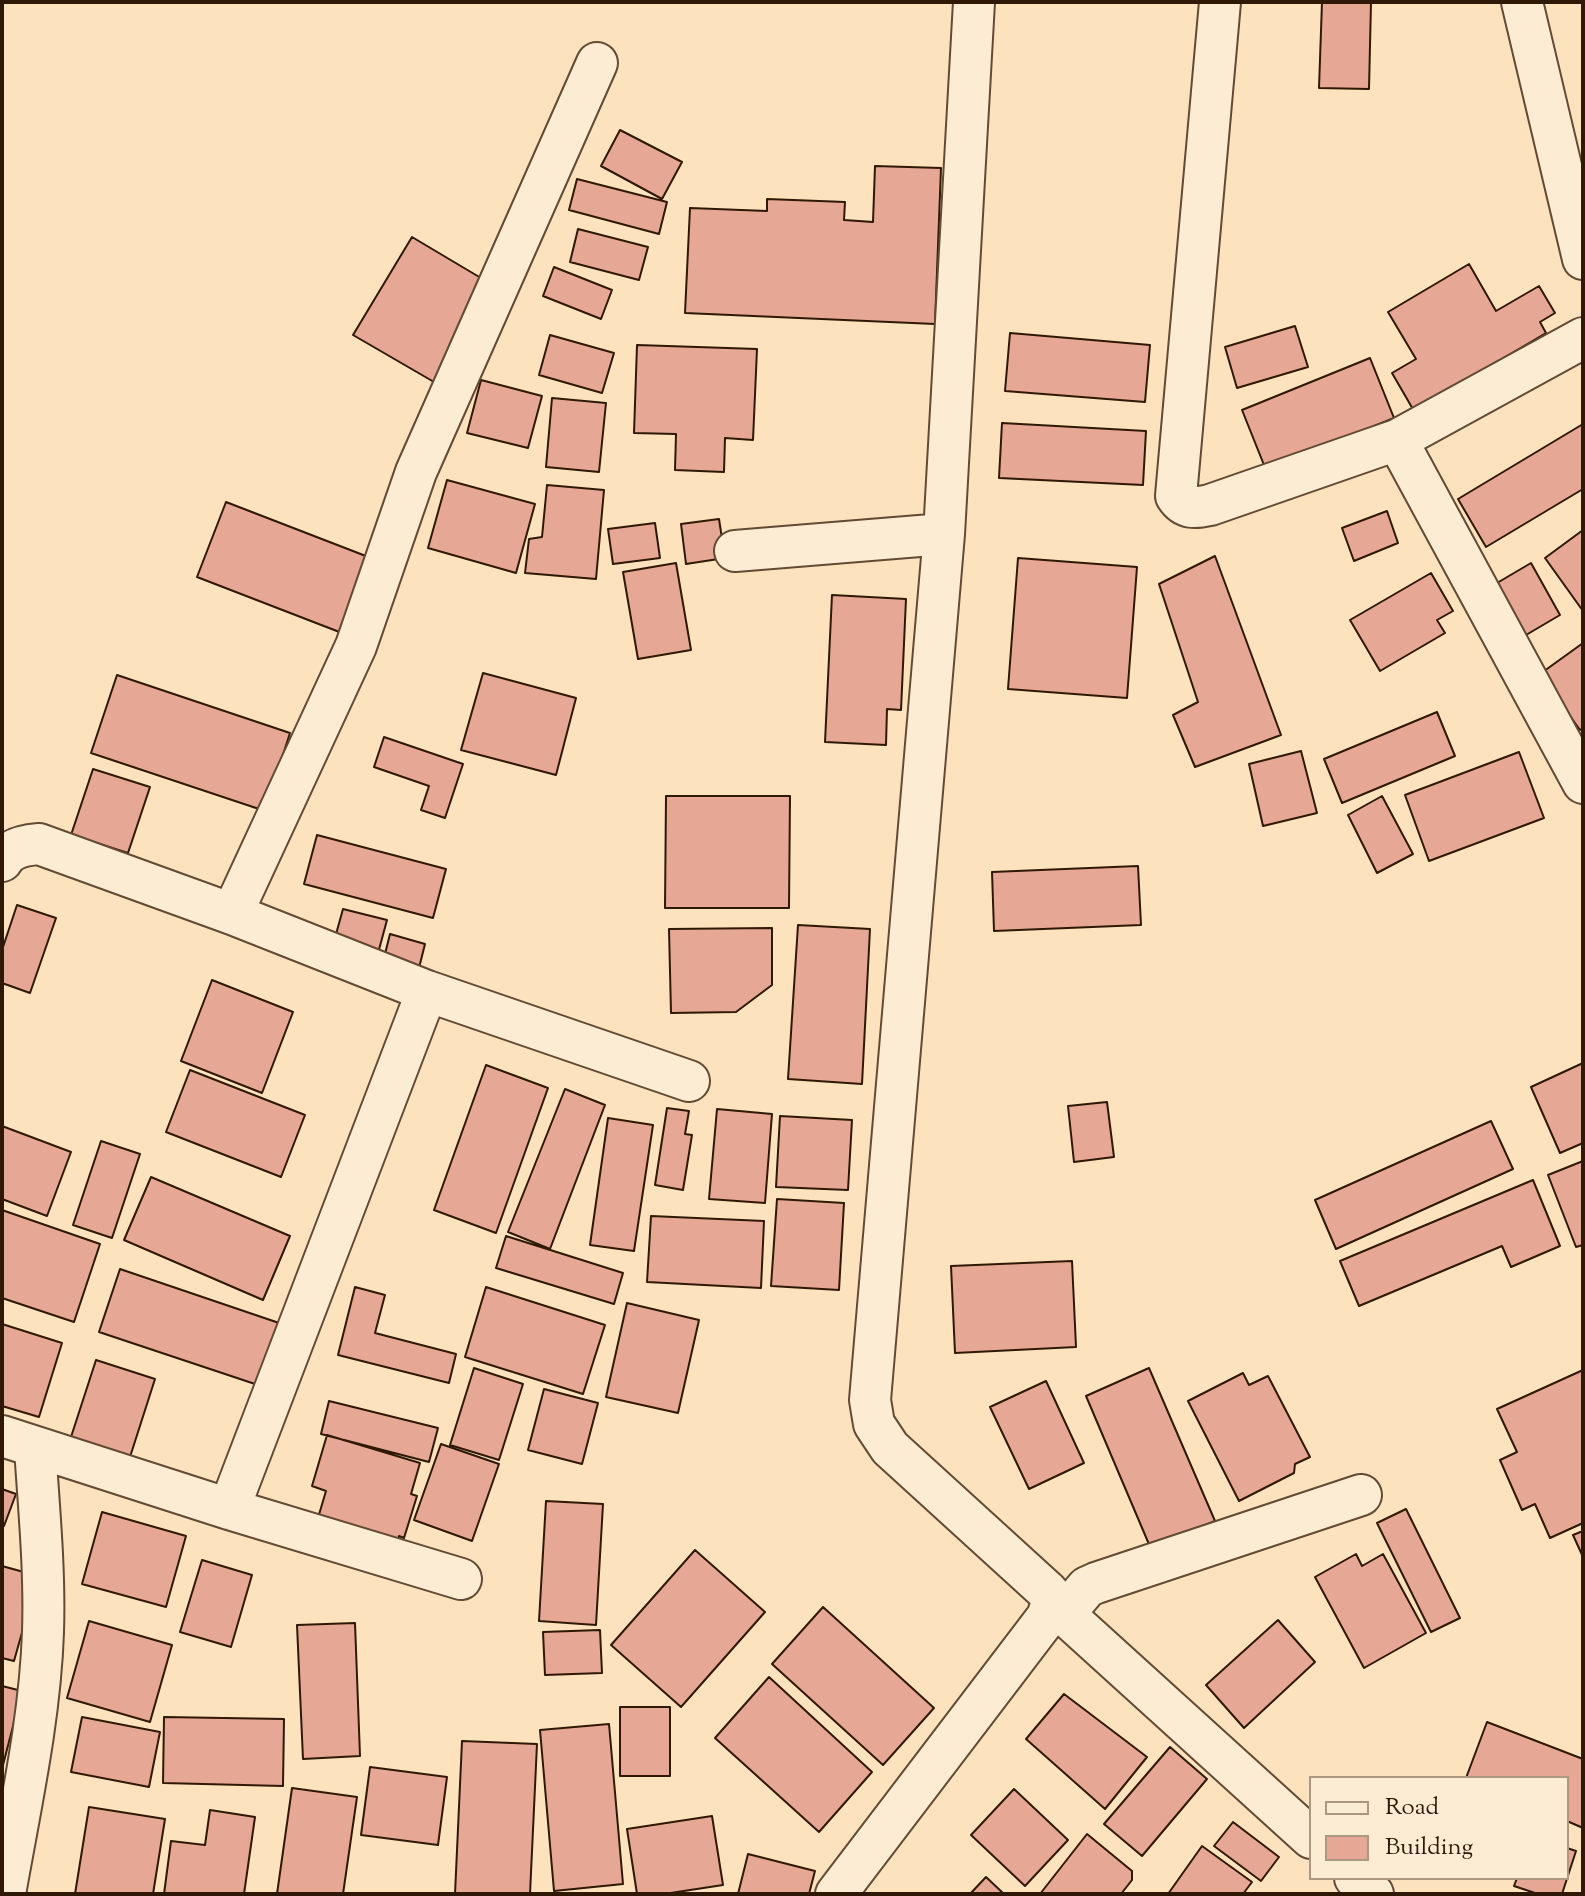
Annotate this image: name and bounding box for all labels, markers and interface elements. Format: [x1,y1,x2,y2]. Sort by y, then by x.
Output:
legend [1309,1776,1569,1880]
text: Road [1385,1791,1439,1825]
text: Building [1385,1831,1473,1865]

